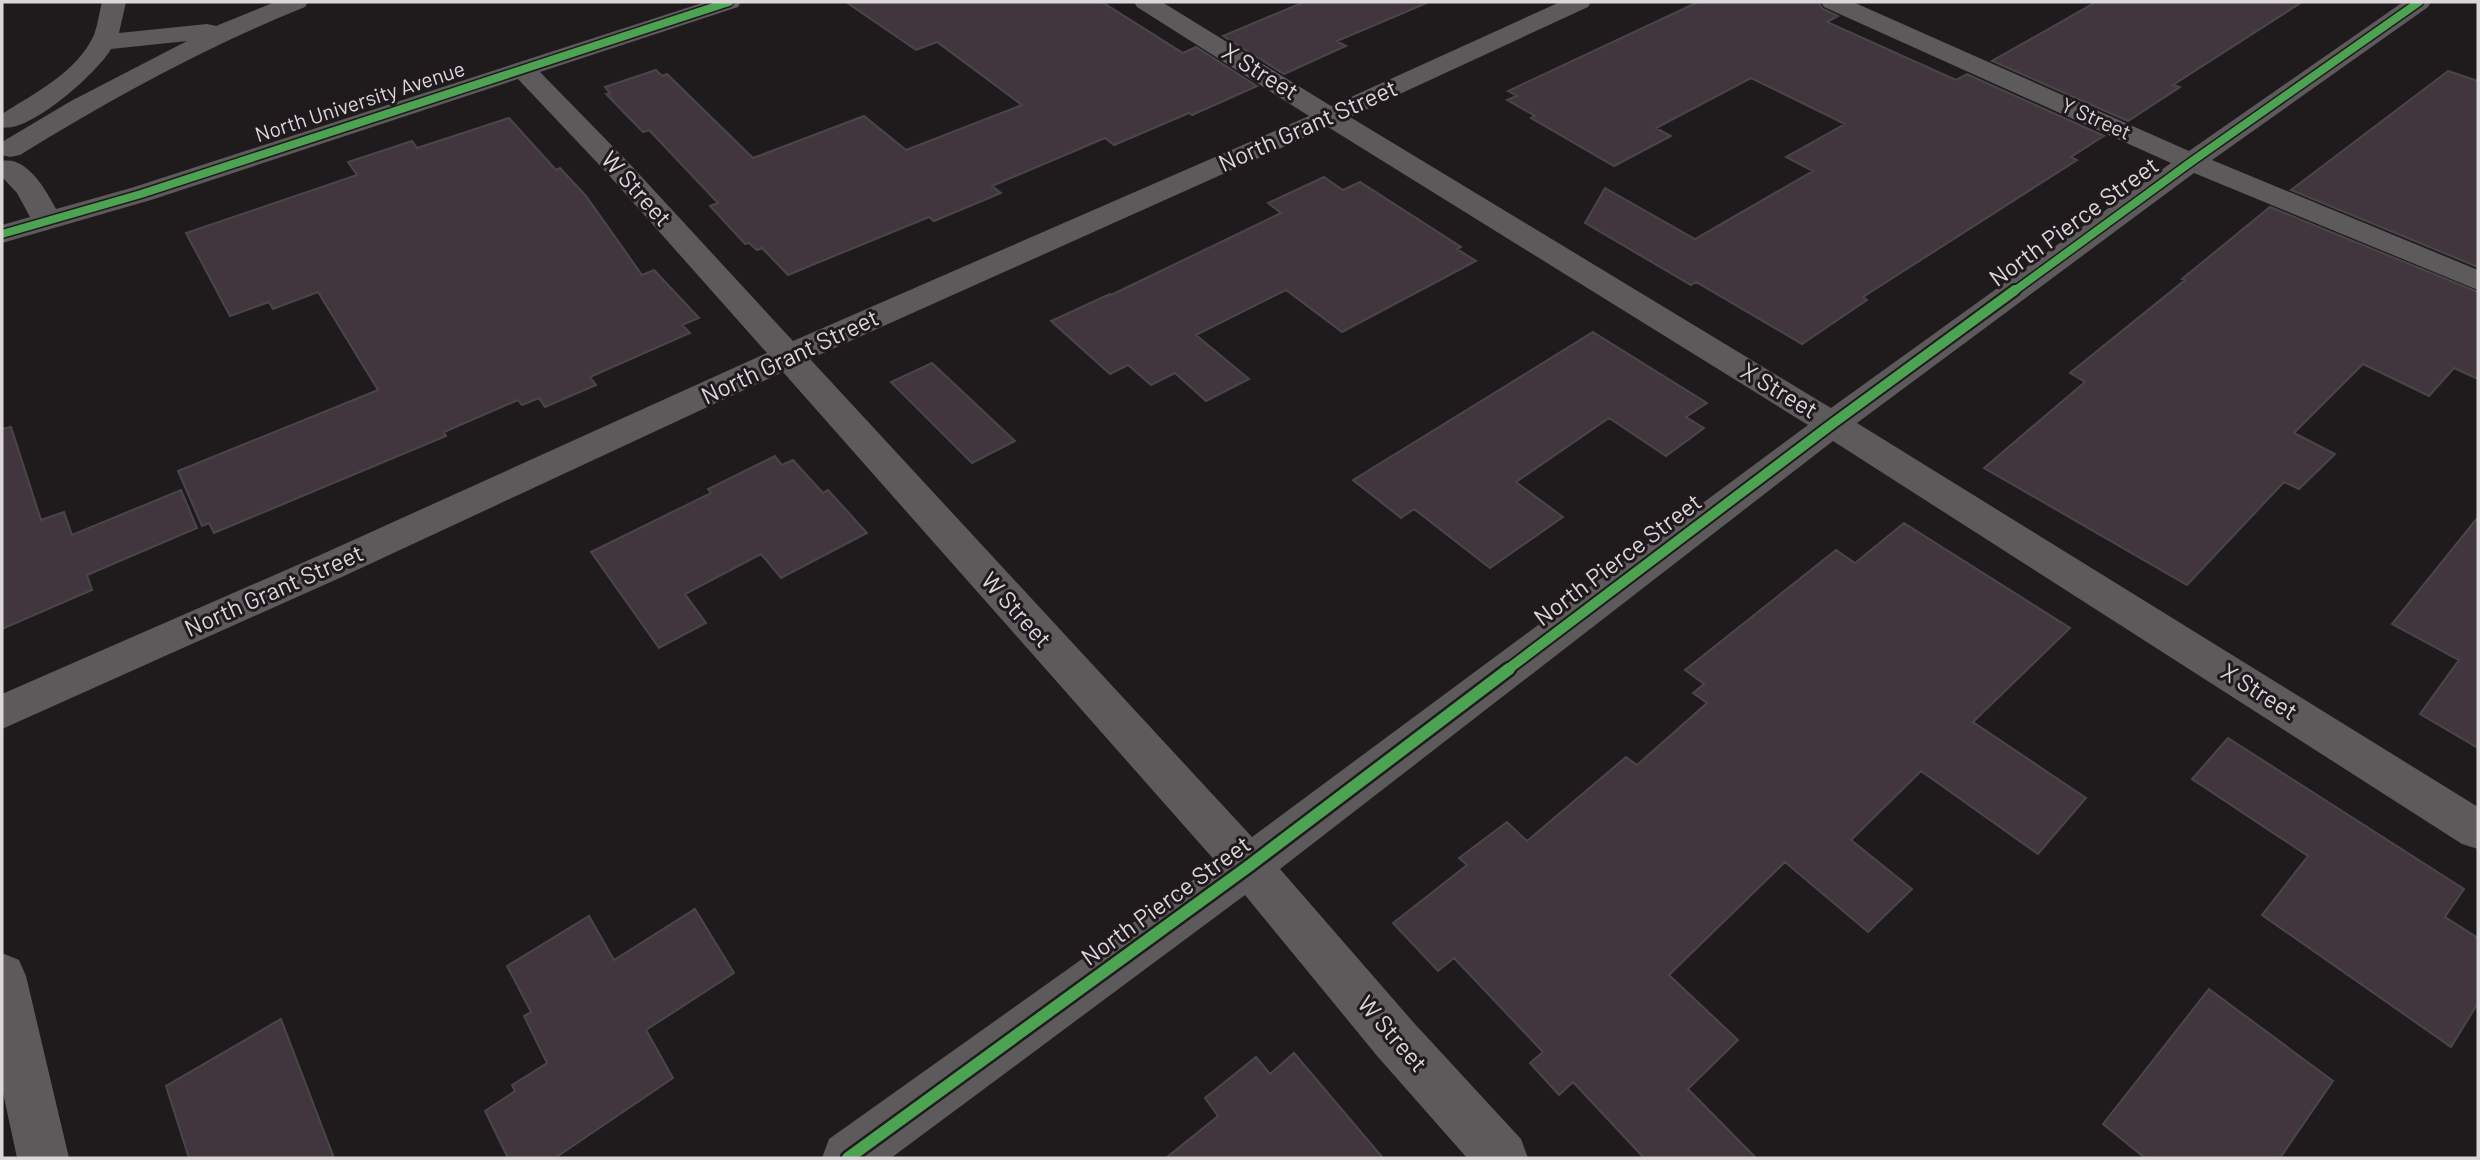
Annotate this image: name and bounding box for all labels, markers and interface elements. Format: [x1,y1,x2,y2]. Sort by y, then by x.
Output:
street label: X Street [1217,36,1304,105]
street label: North University Avenue [251,55,468,146]
street label: North Grant Street [1214,72,1401,177]
street label: Y Street [2058,91,2135,144]
street label: W Street [596,144,678,232]
street label: North Pierce Street [1983,150,2163,292]
street label: North Grant Street [696,302,883,409]
street label: X Street [1736,356,1823,424]
street label: North Pierce Street [1528,486,1707,631]
street label: North Grant Street [180,537,367,642]
street label: W Street [976,565,1058,653]
street label: X Street [2216,656,2303,725]
street label: North Pierce Street [1075,829,1255,971]
street label: W Street [1352,989,1434,1077]

